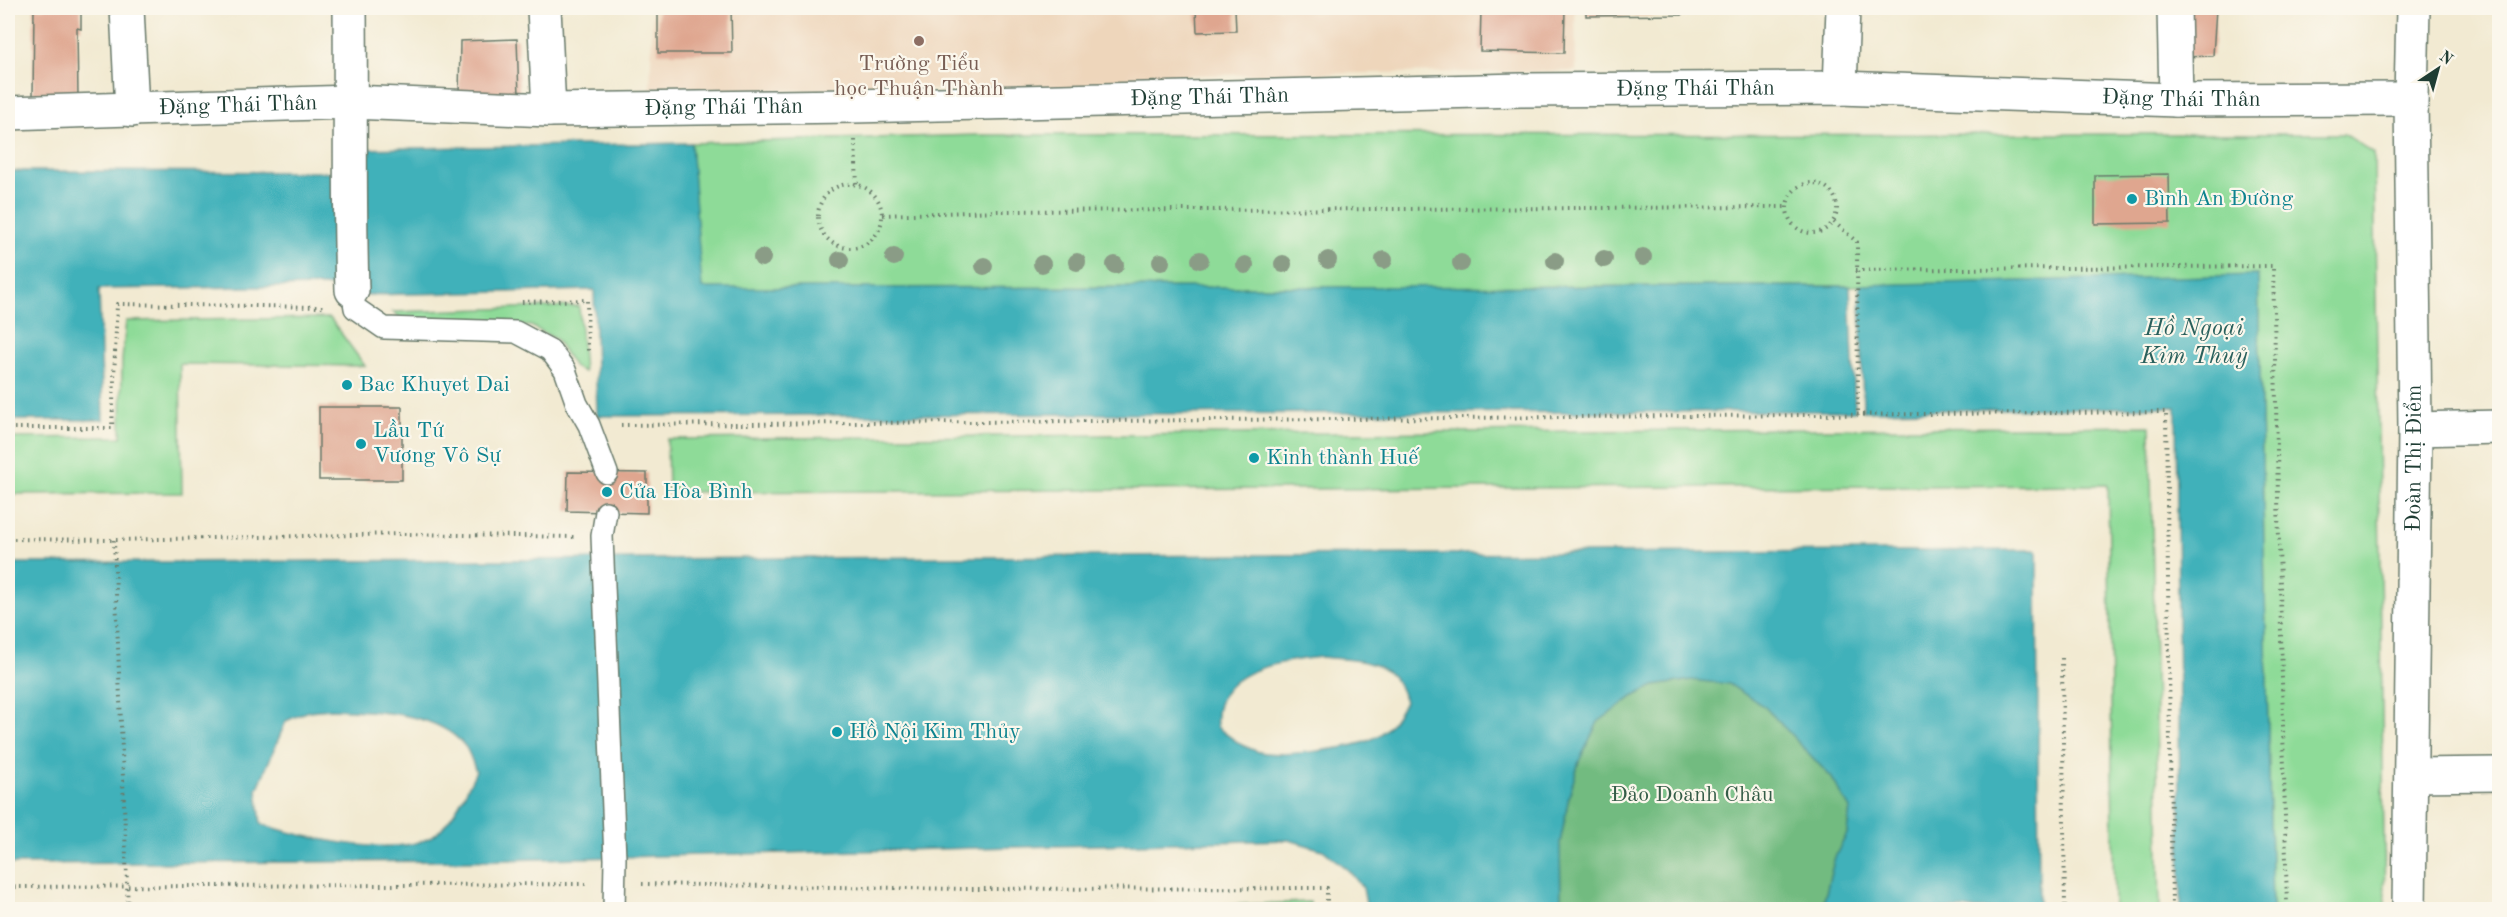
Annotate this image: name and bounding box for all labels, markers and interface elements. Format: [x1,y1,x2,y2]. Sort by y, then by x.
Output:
marker: Trường Tiểu học Thuận Thành [912,34,926,48]
north arrow [2408,39,2468,99]
text: N [2436,48,2456,69]
place label: Trường Tiểu học Thuận Thành [834,52,1004,100]
street label: Đặng Thái Thân [1616,77,1775,100]
street label: Đặng Thái Thân [1130,85,1289,110]
street label: Đặng Thái Thân [2101,86,2261,111]
street label: Đặng Thái Thân [158,92,318,119]
street label: Đặng Thái Thân [644,96,803,120]
place label: Bình An Đường [2144,188,2293,210]
marker: Bình An Đường [2125,192,2139,206]
water label: Hồ Ngoại Kim Thuỷ [2139,315,2248,369]
place label: Bac Khuyet Dai [359,374,510,396]
marker: Bac Khuyet Dai [340,378,354,392]
street label: Đoàn Thị Điểm [2403,384,2426,532]
place label: Lầu Tứ Vương Vô Sự [373,419,501,467]
marker: Lầu Tứ Vương Vô Sự [354,437,368,451]
place label: Kinh thành Huế [1266,447,1420,469]
marker: Kinh thành Huế [1247,451,1261,465]
place label: Cửa Hòa Bình [619,481,753,503]
marker: Cửa Hòa Bình [600,485,614,499]
place label: Hồ Nội Kim Thủy [849,720,1021,743]
marker: Hồ Nội Kim Thủy [830,725,844,739]
park label: Đảo Doanh Châu [1610,784,1774,806]

